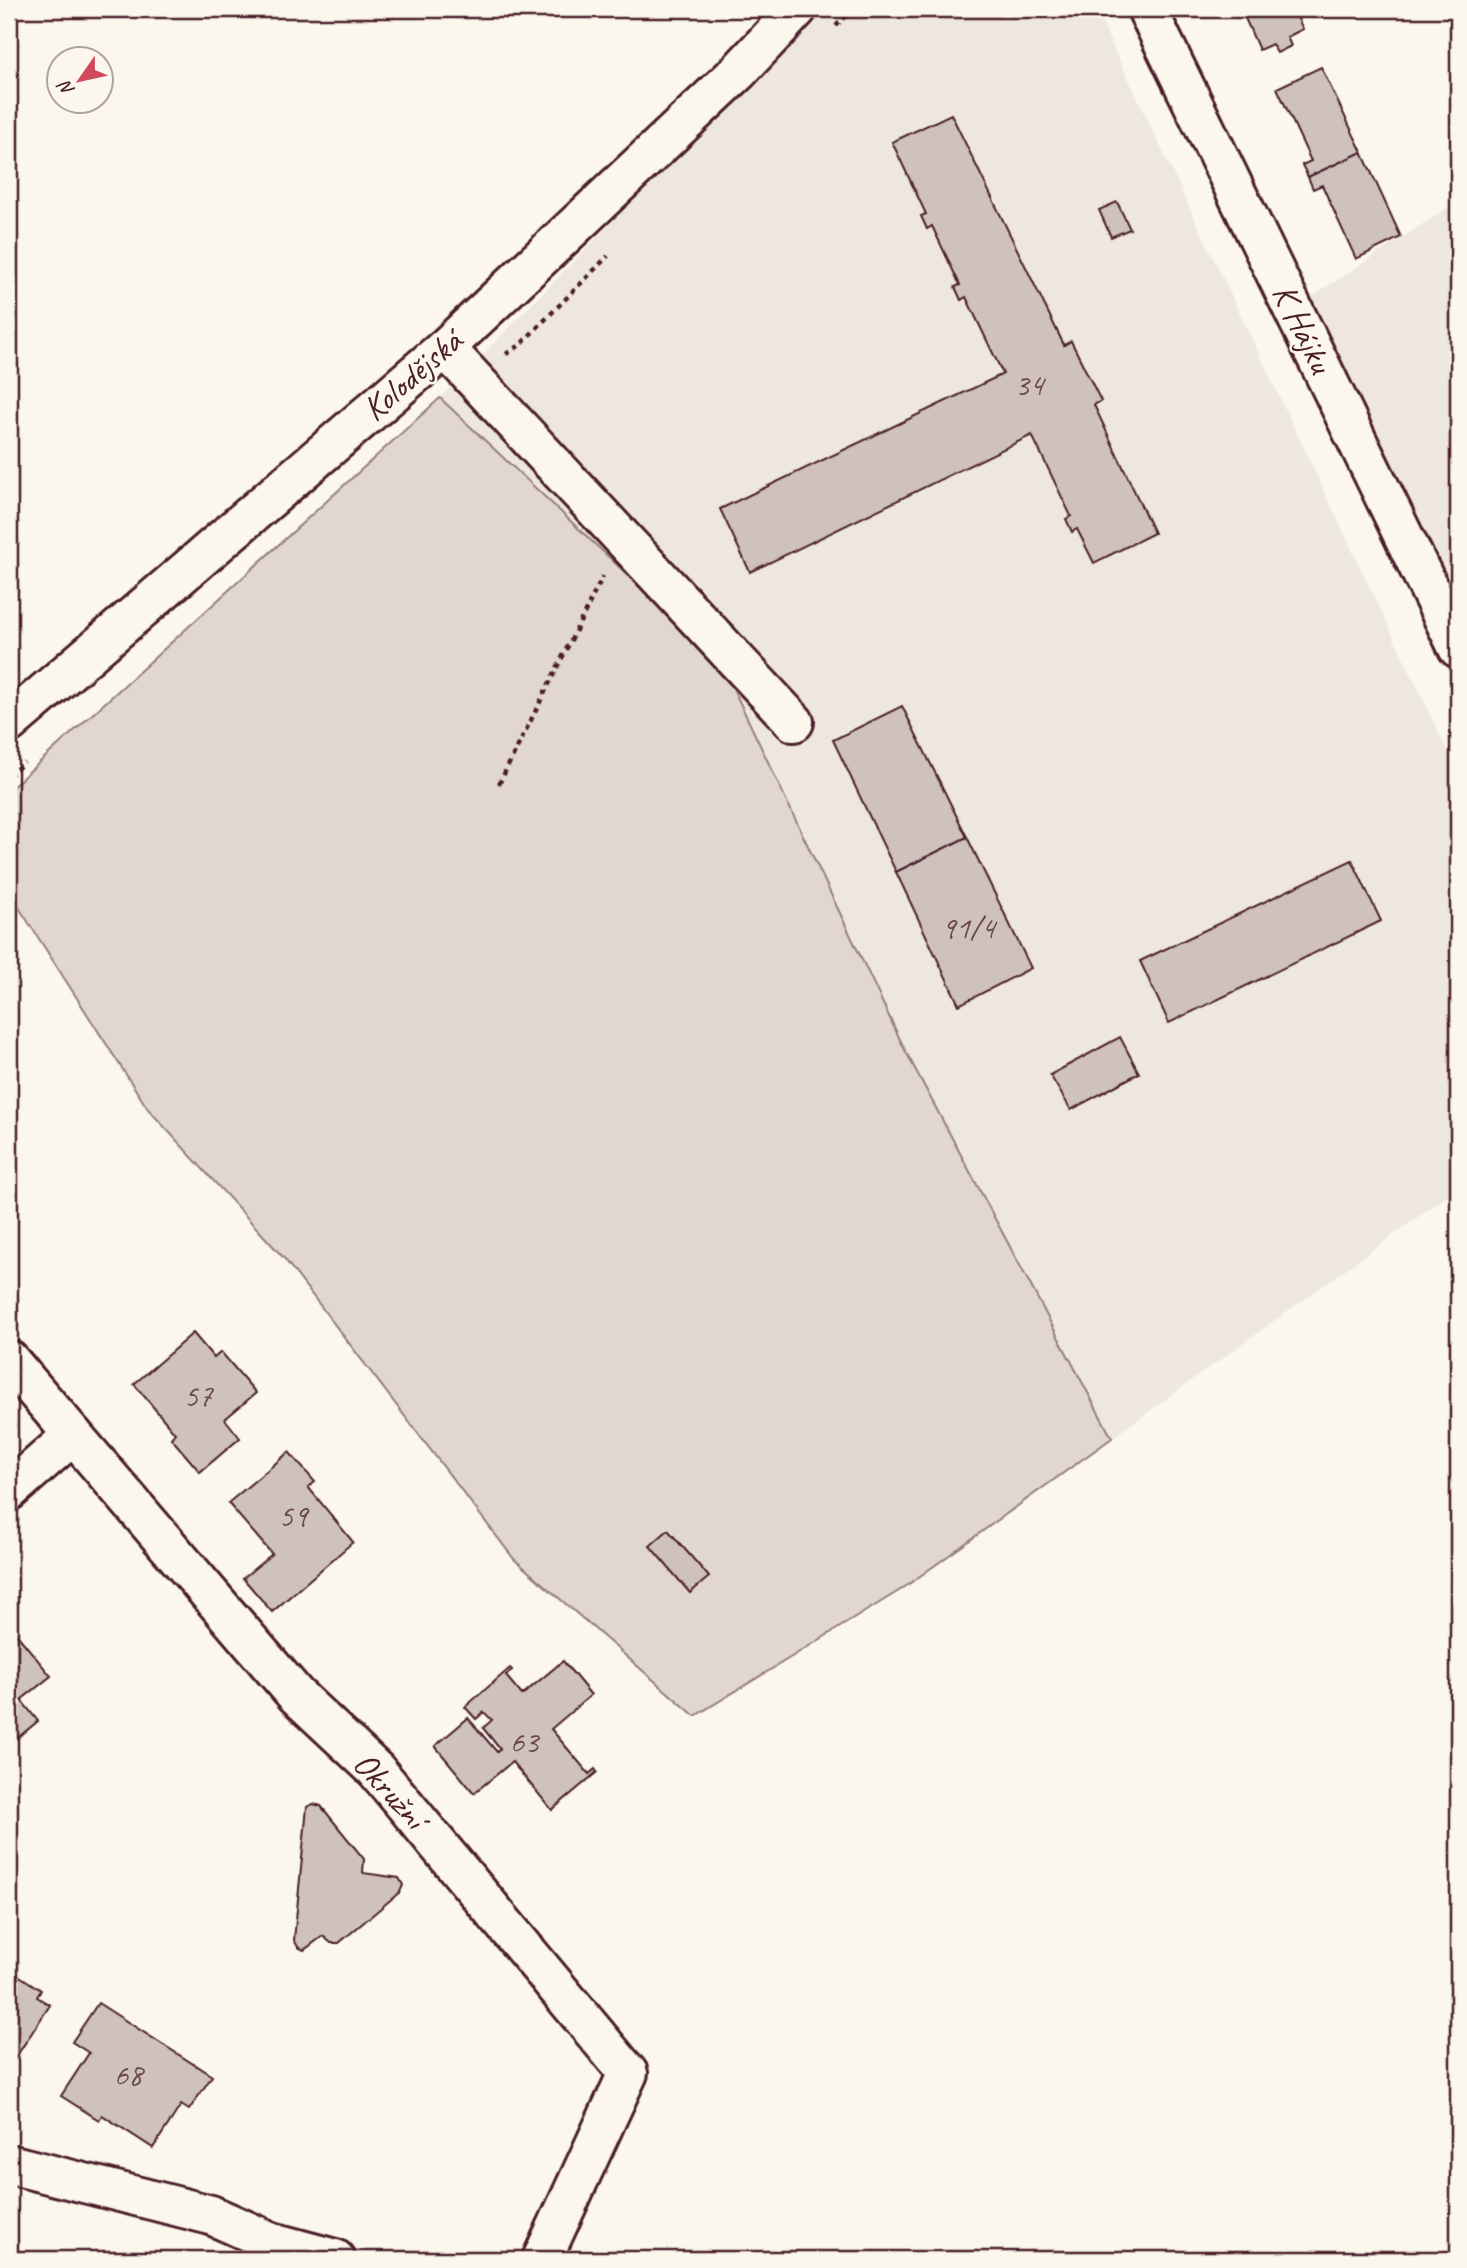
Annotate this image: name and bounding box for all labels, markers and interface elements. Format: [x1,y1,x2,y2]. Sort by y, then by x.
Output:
north arrow [46,46,116,116]
text: N [52,75,80,101]
street label: K Hájku [1262,276,1345,382]
street label: Kolodějská [352,317,474,431]
house number: 34 [1015,364,1047,405]
house number: 91/4 [941,907,998,948]
house number: 57 [184,1375,214,1416]
house number: 59 [279,1495,310,1536]
house number: 63 [510,1721,541,1762]
street label: Okružní [343,1742,441,1843]
house number: 68 [114,2054,145,2095]

